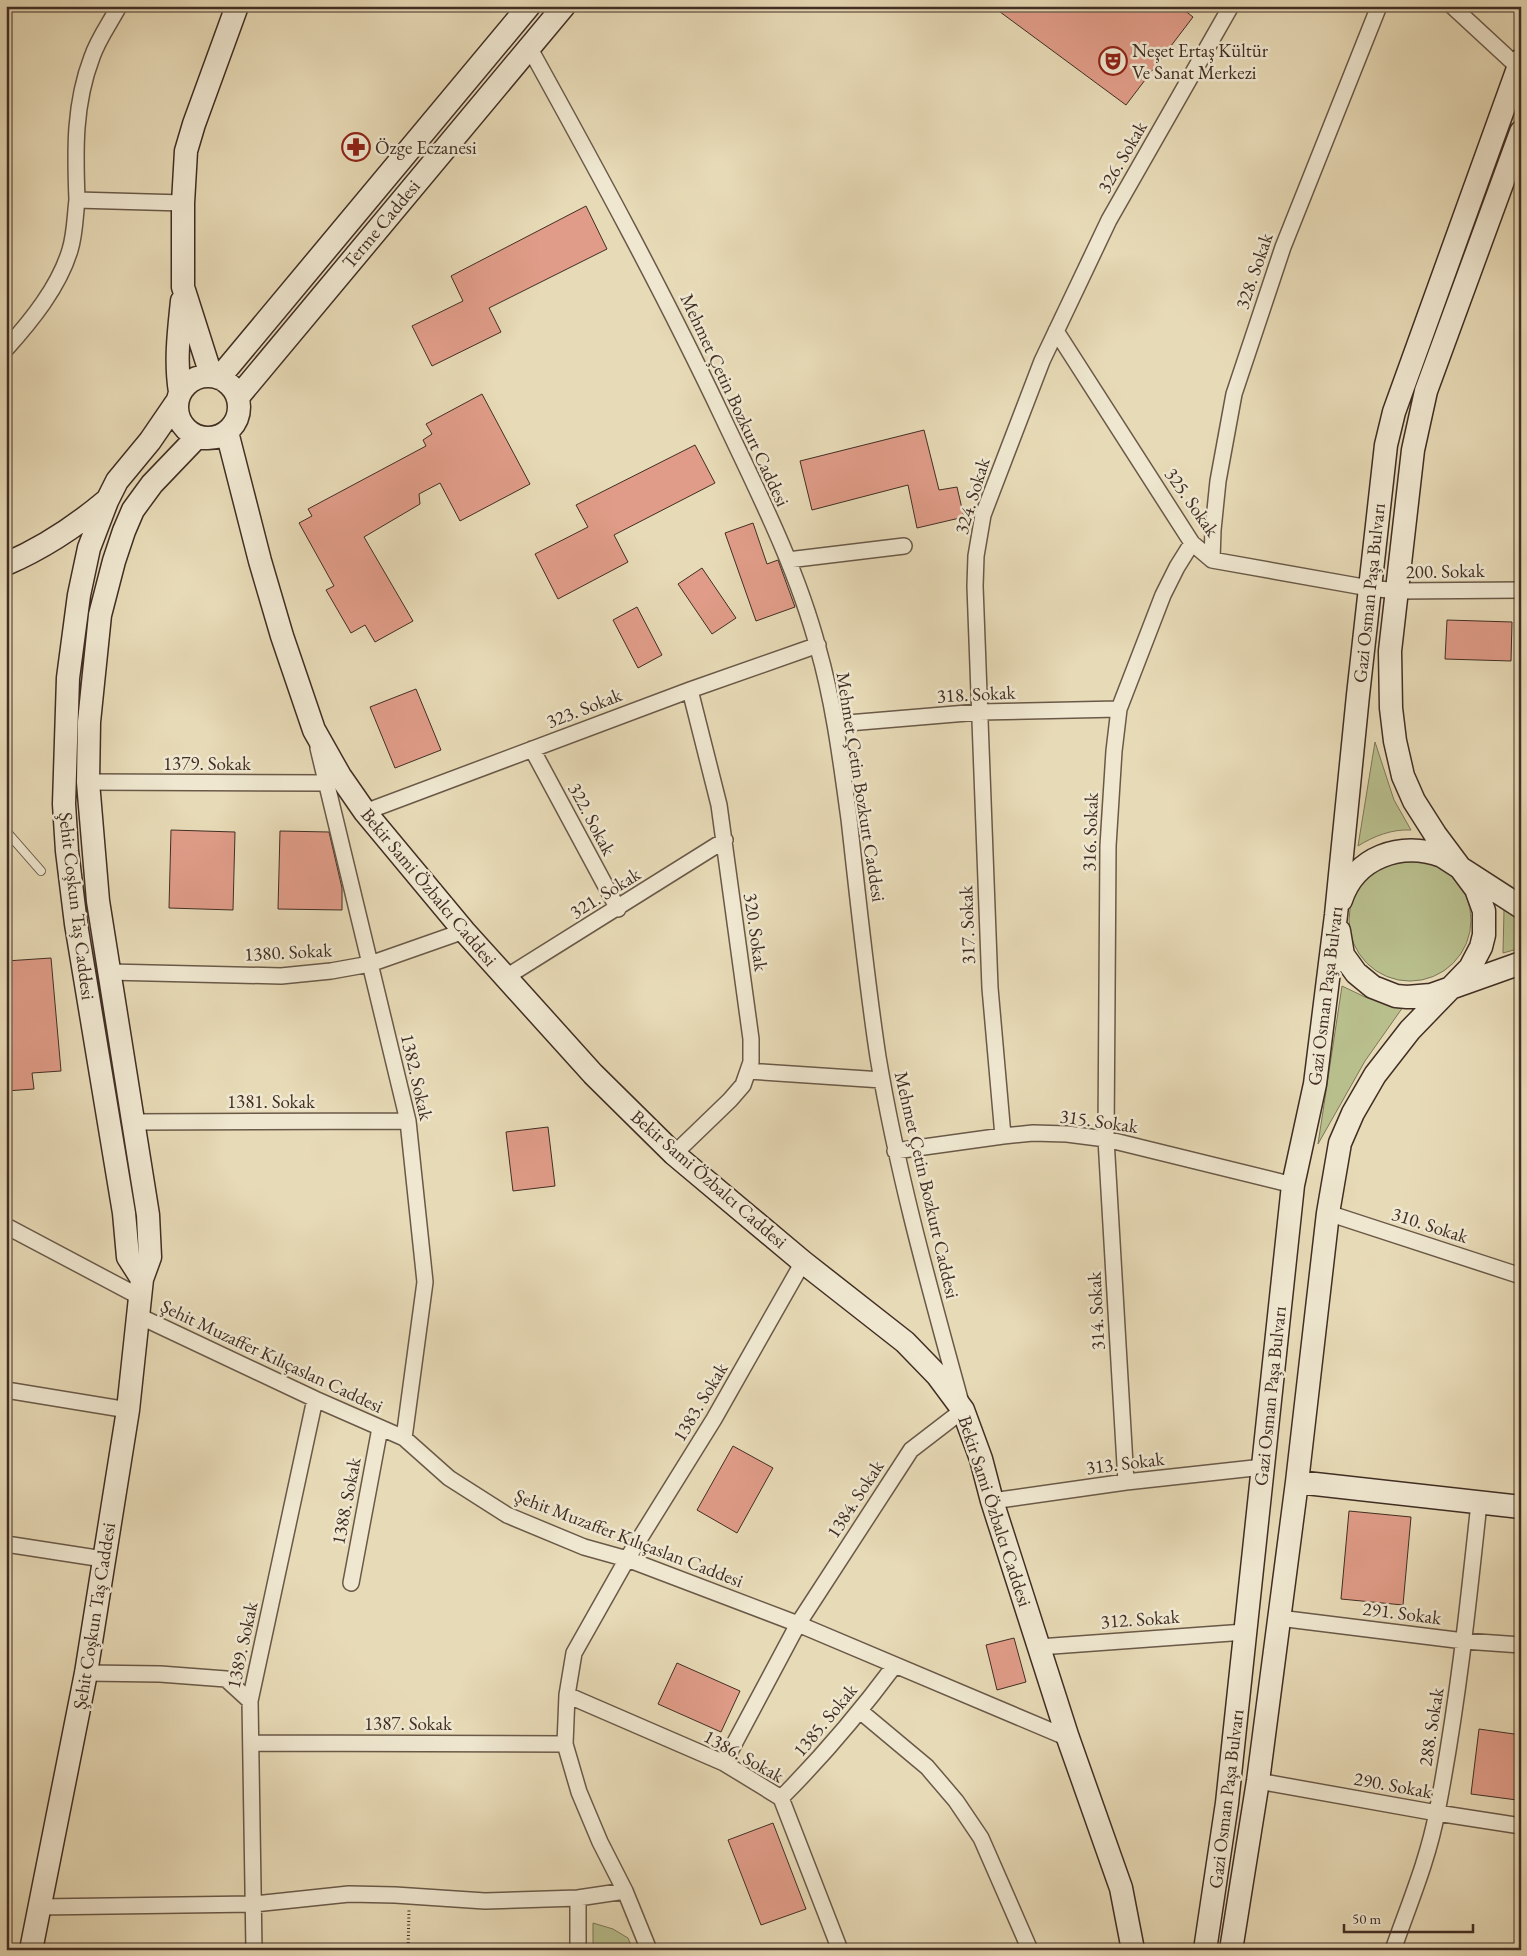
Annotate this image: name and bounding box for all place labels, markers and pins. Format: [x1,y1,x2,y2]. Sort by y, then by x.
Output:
place label: Neşet Ertaş Kültür Ve Sanat Merkezi [1132,38,1269,85]
theatre icon: Neşet Ertaş Kültür Ve Sanat Merkezi [1098,46,1128,76]
pharmacy icon: Özge Eczanesi [341,132,371,162]
place label: Özge Eczanesi [375,135,477,160]

